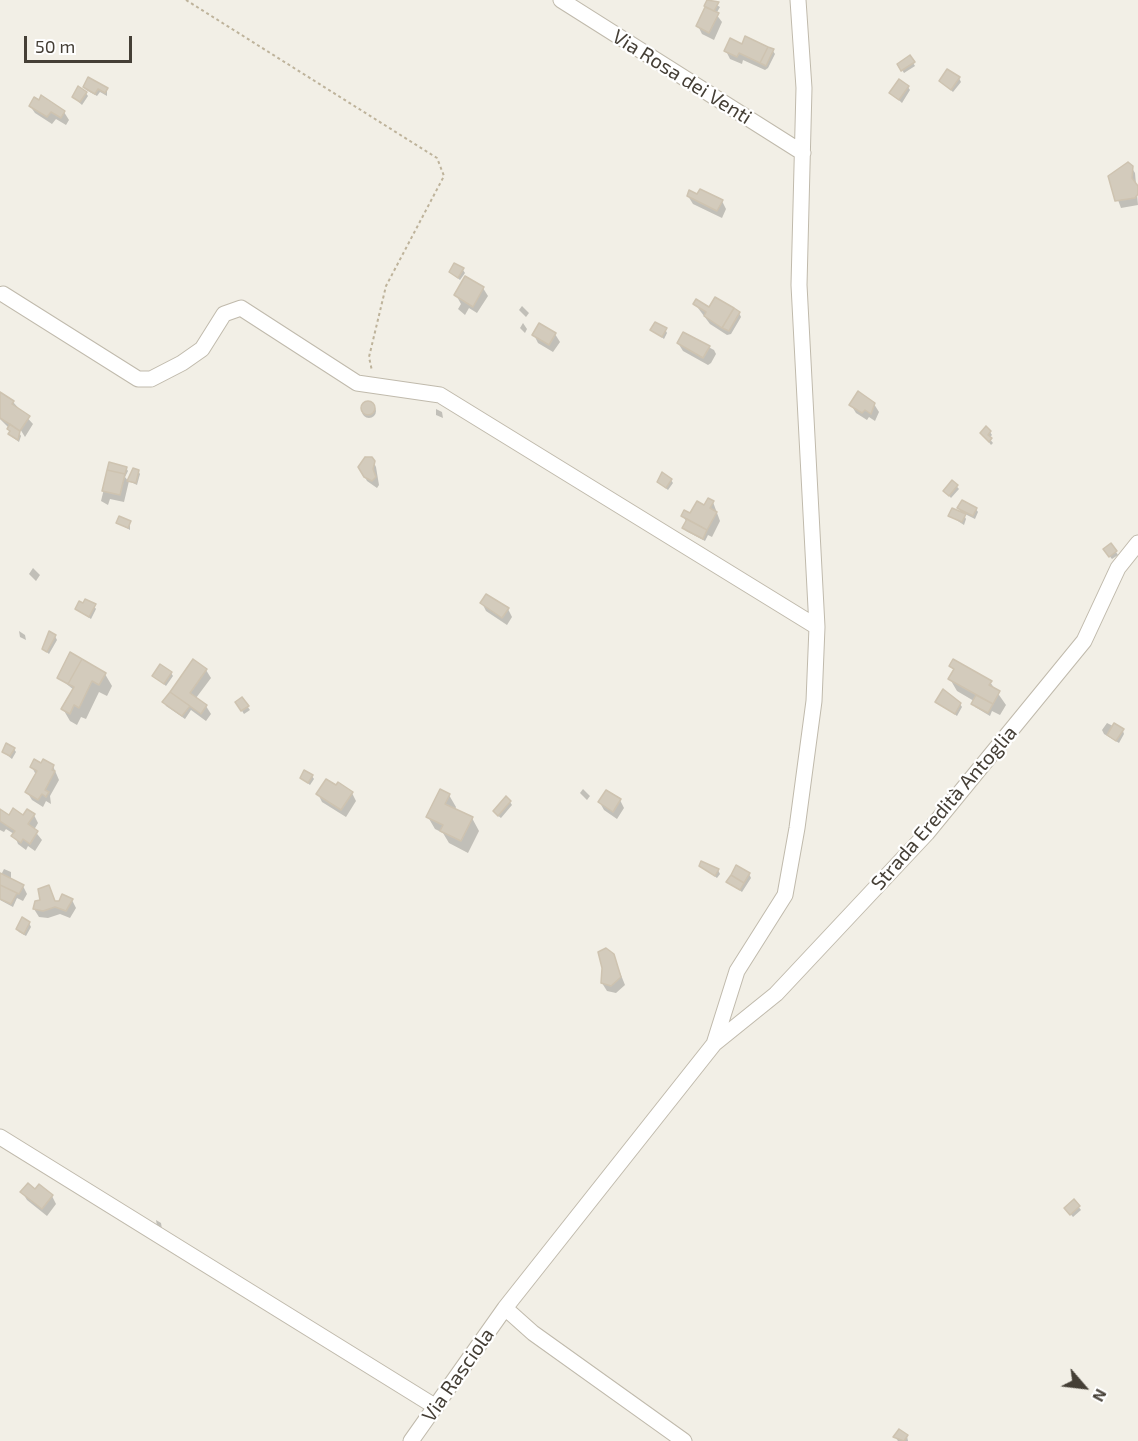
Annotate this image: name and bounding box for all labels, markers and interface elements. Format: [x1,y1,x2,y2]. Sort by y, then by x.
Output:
scale bar [27,24,135,62]
street label: Via Rosa dei Venti [608,24,756,130]
text: 50 m [35,35,75,57]
street label: Strada Eredità Antoglia [866,721,1022,895]
street label: Via Rasciola [417,1323,499,1427]
north arrow [1054,1357,1114,1417]
text: N [1089,1386,1111,1405]

